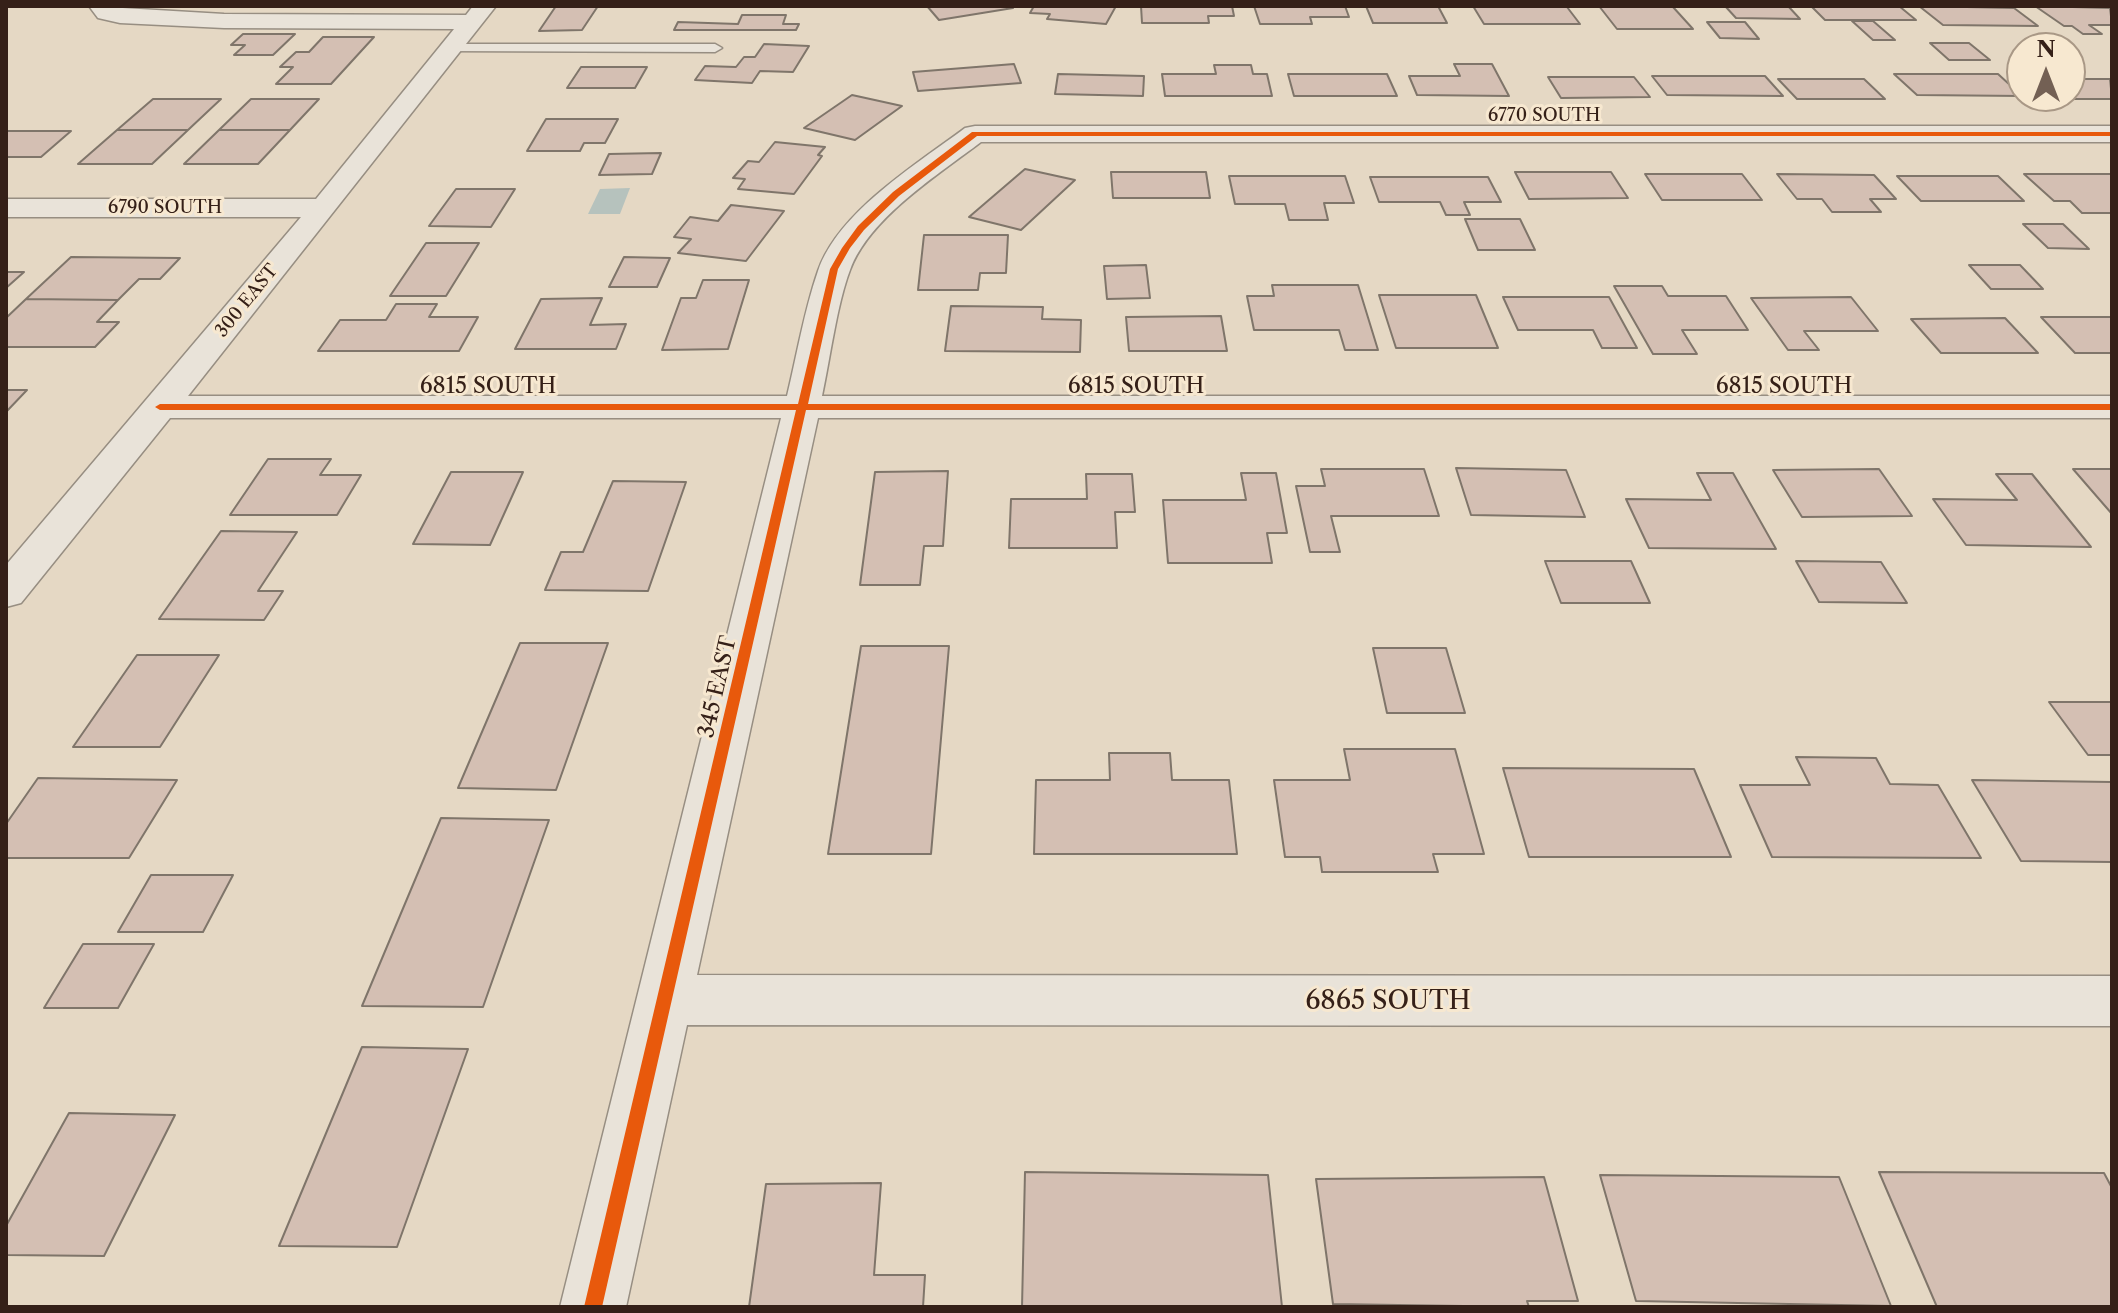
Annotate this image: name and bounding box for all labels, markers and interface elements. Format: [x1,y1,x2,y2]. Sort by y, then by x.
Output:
north arrow [2006,32,2086,112]
text: N [2036,36,2056,63]
street label: 6770 SOUTH [1488,105,1600,127]
street label: 6790 SOUTH [108,197,222,219]
street label: 300 EAST [211,260,283,342]
street label: 6815 SOUTH [420,374,556,400]
street label: 6815 SOUTH [1068,374,1204,400]
street label: 6815 SOUTH [1716,374,1852,400]
street label: 345 EAST [693,633,743,741]
street label: 6865 SOUTH [1305,985,1471,1017]

